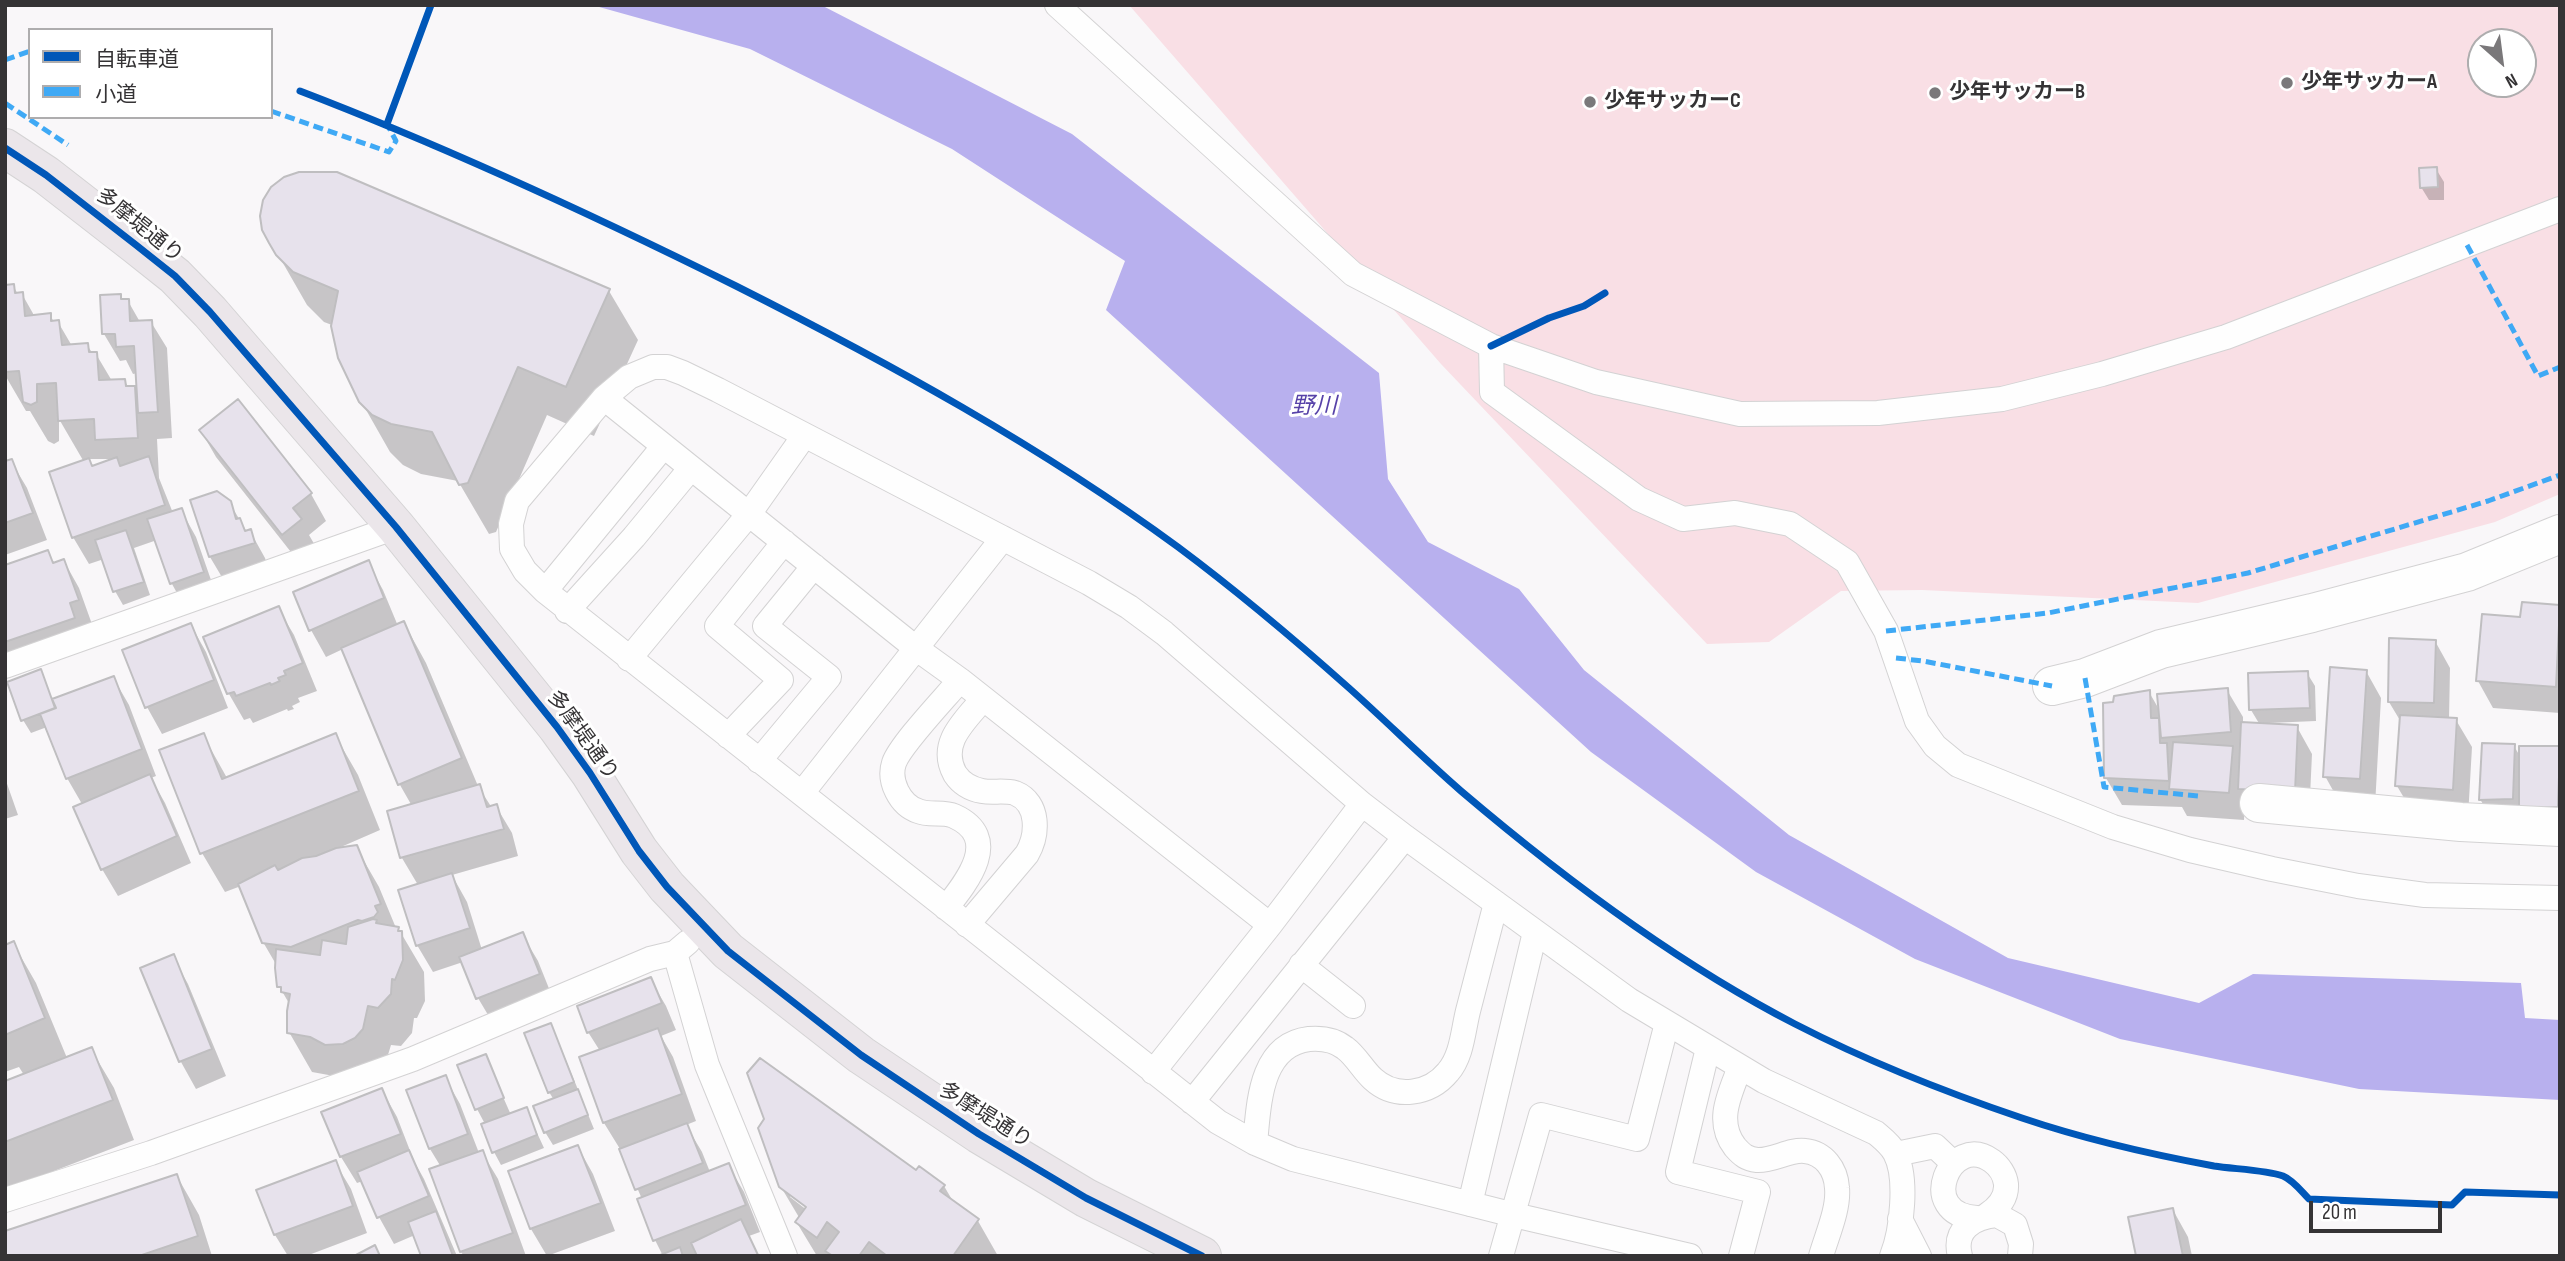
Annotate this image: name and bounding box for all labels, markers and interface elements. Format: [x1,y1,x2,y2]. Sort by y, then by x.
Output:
legend [28,28,273,119]
north arrow [2467,28,2537,98]
text: 自転車道 [95,47,179,72]
text: N [2501,68,2521,93]
place label: 少年サッカーA [2301,70,2437,96]
marker: 少年サッカーA [2279,75,2295,91]
place label: 少年サッカーB [1949,80,2085,106]
text: 小道 [95,82,137,107]
marker: 少年サッカーB [1927,85,1943,101]
place label: 少年サッカーC [1604,89,1741,115]
marker: 少年サッカーC [1582,94,1598,110]
street label: 多摩堤通り [90,183,188,269]
water label: 野川 [1291,393,1337,421]
street label: 多摩堤通り [541,686,623,786]
street label: 多摩堤通り [934,1077,1036,1155]
scale bar [2313,1188,2446,1232]
text: 20 m [2322,1200,2357,1225]

